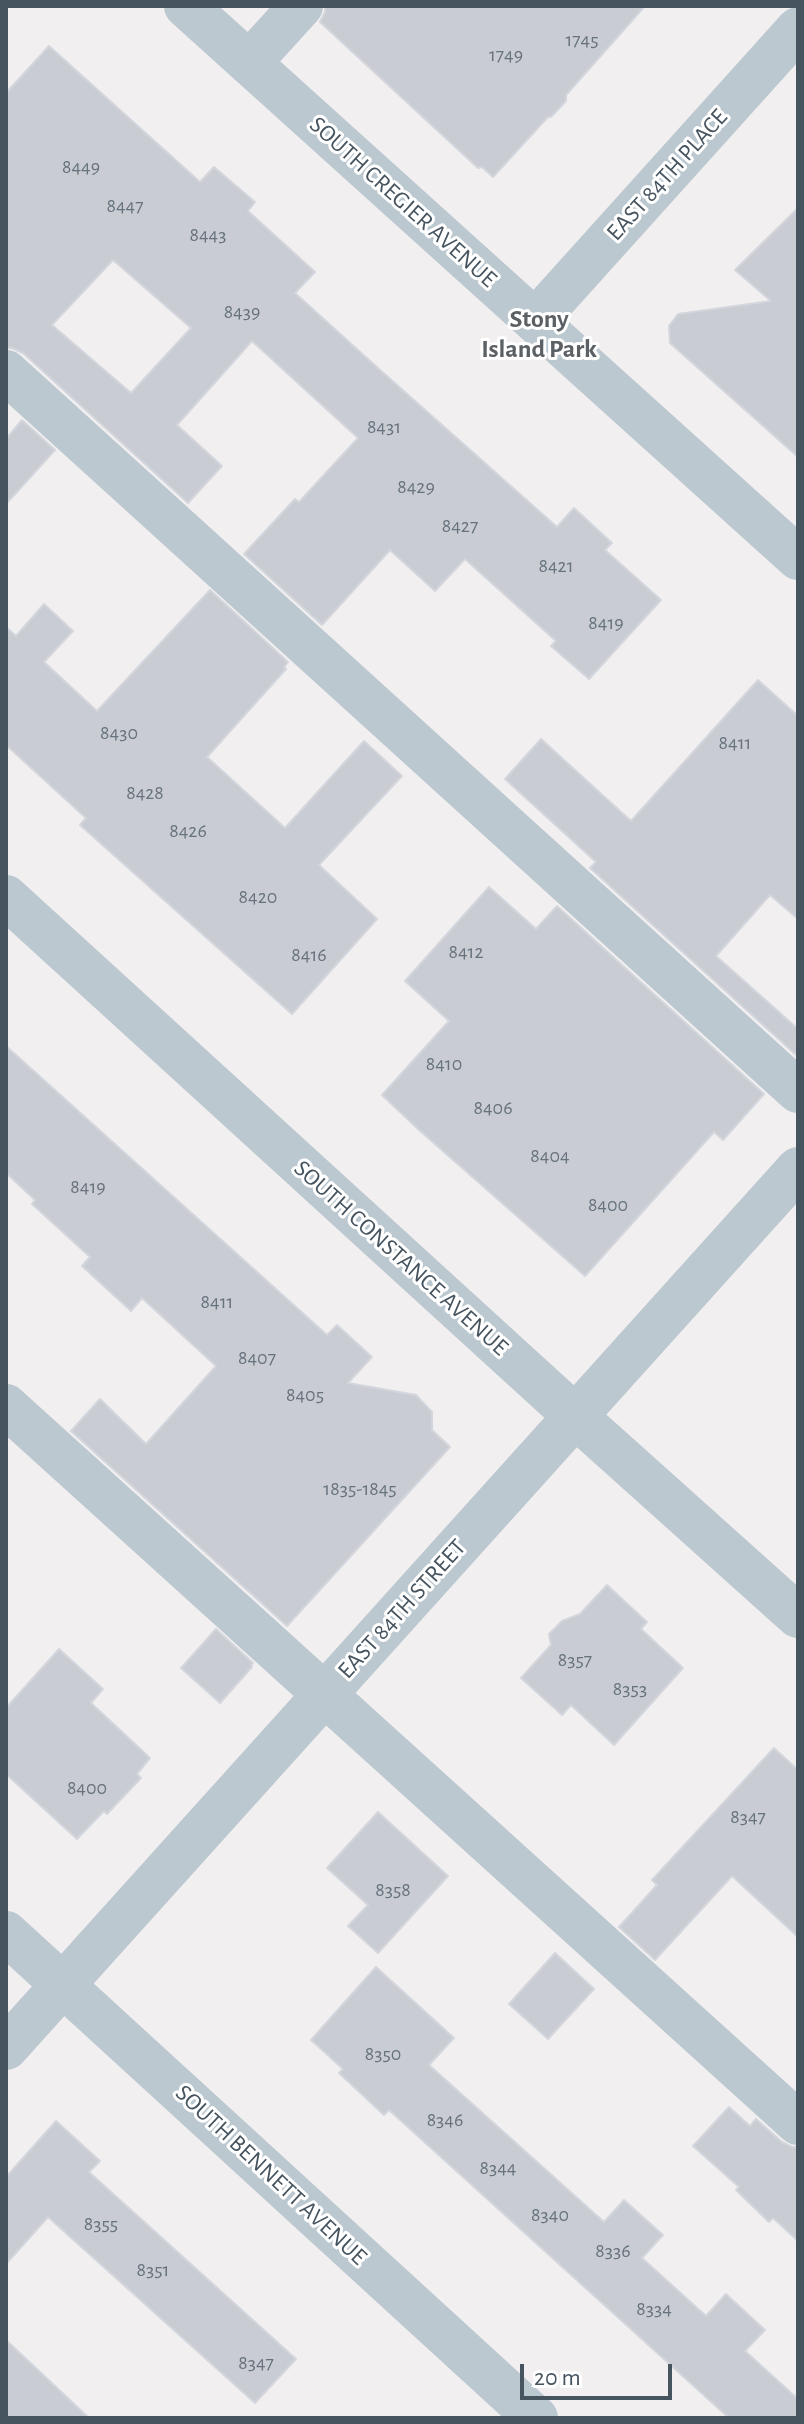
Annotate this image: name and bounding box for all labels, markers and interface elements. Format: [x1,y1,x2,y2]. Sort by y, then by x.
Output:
house number: 1745 [565,28,599,52]
house number: 1749 [489,43,523,67]
street label: EAST 84TH PLACE [600,103,734,247]
street label: SOUTH CREGIER AVENUE [304,110,502,294]
house number: 8449 [62,155,100,179]
house number: 8447 [106,194,144,218]
house number: 8443 [190,223,226,247]
house number: 8439 [224,300,260,324]
district label: Stony Island Park [481,303,597,364]
house number: 8431 [367,415,401,439]
house number: 8429 [397,475,435,499]
house number: 8427 [442,514,478,538]
house number: 8421 [538,554,574,578]
house number: 8419 [588,611,624,635]
house number: 8430 [100,721,138,745]
house number: 8411 [719,731,751,755]
house number: 8428 [126,781,164,805]
house number: 8426 [169,819,207,843]
house number: 8420 [239,885,277,909]
house number: 8412 [448,940,484,964]
house number: 8416 [291,943,327,967]
house number: 8410 [426,1052,462,1076]
house number: 8406 [473,1096,513,1120]
house number: 8404 [530,1144,570,1168]
street label: SOUTH CONSTANCE AVENUE [288,1154,514,1362]
house number: 8419 [70,1175,106,1199]
house number: 8400 [588,1193,628,1217]
house number: 8411 [201,1290,233,1314]
house number: 8407 [238,1346,276,1370]
house number: 8405 [286,1383,324,1407]
house number: 1835-1845 [323,1477,397,1501]
street label: EAST 84TH STREET [332,1533,472,1685]
house number: 8357 [558,1648,592,1672]
house number: 8353 [613,1677,647,1701]
house number: 8400 [67,1776,107,1800]
house number: 8347 [730,1805,766,1829]
house number: 8358 [375,1878,411,1902]
house number: 8350 [365,2042,401,2066]
street label: SOUTH BENNETT AVENUE [169,2079,373,2271]
house number: 8346 [427,2108,463,2132]
house number: 8344 [480,2156,516,2180]
house number: 8340 [531,2203,569,2227]
house number: 8355 [84,2212,118,2236]
house number: 8336 [595,2239,631,2263]
house number: 8351 [137,2258,169,2282]
house number: 8334 [636,2297,672,2321]
scale bar [524,2348,676,2398]
house number: 8347 [238,2351,274,2375]
text: 20 m [534,2366,581,2390]

